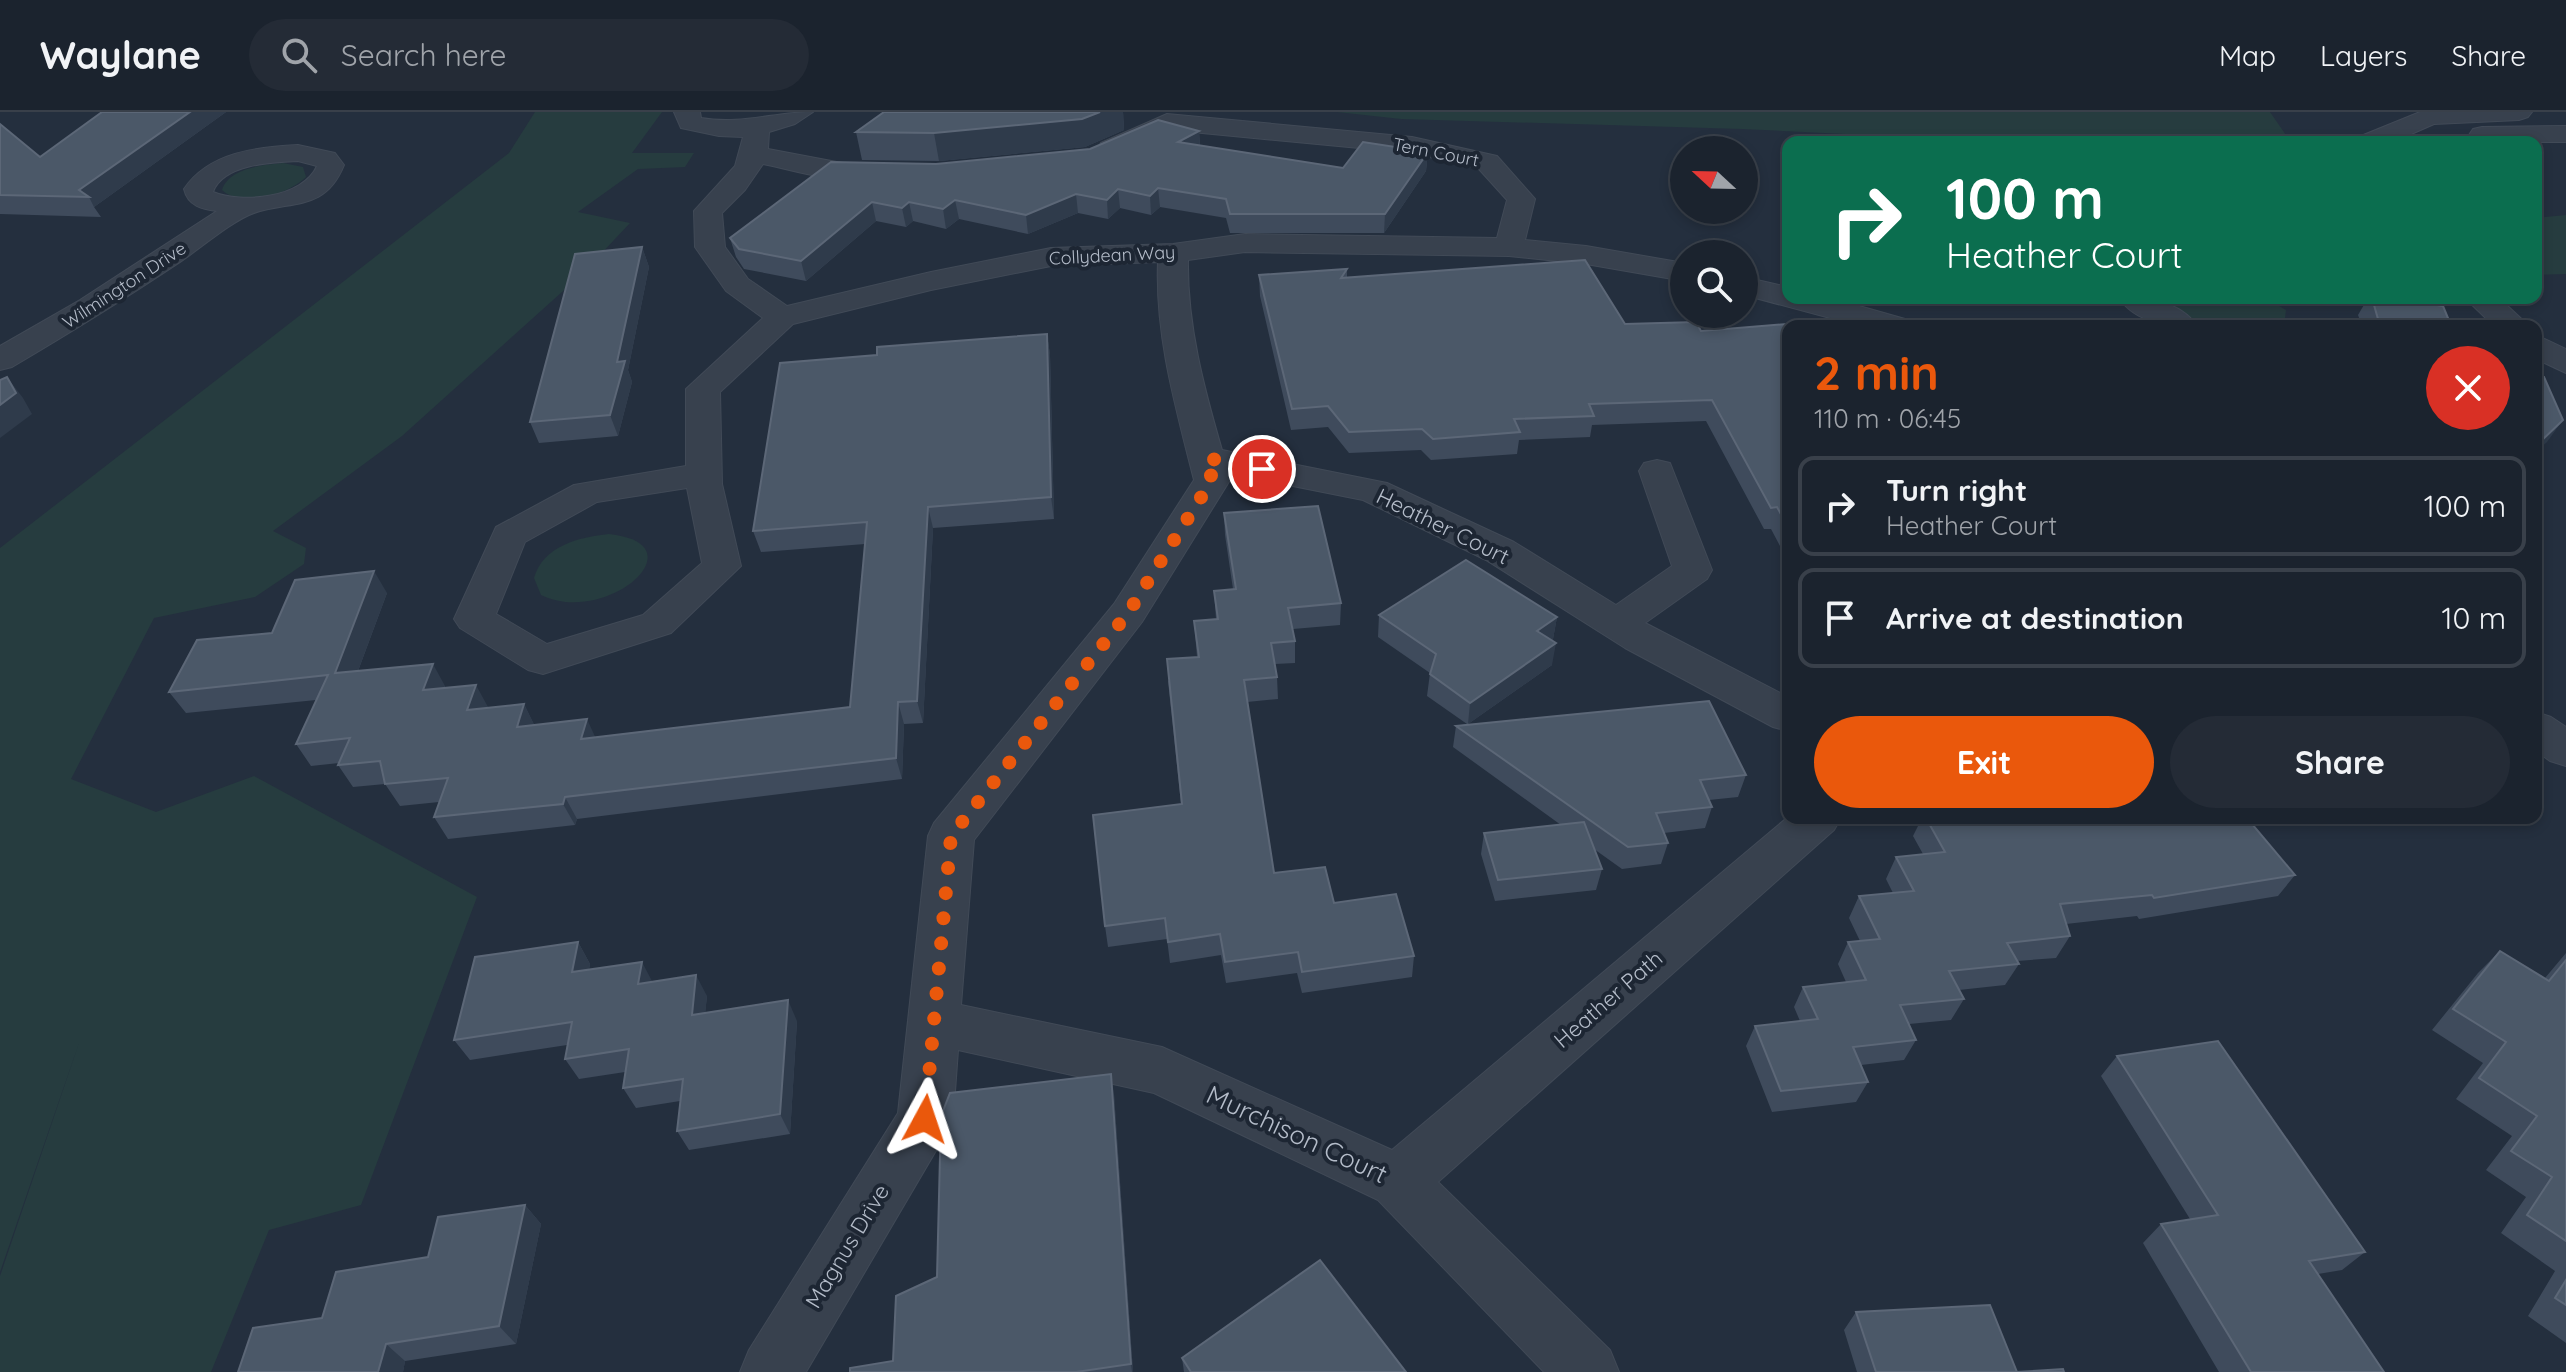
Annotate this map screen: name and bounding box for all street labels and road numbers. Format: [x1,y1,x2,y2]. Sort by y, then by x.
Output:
street label: Tern Court [1391,132,1481,172]
street label: Wilmington Drive [58,236,190,334]
street label: Collydean Way [1048,240,1176,270]
street label: Heather Court [1372,482,1514,570]
street label: Heather Path [1548,944,1668,1054]
street label: Murchison Court [1201,1078,1393,1190]
street label: Magnus Drive [799,1179,895,1313]

